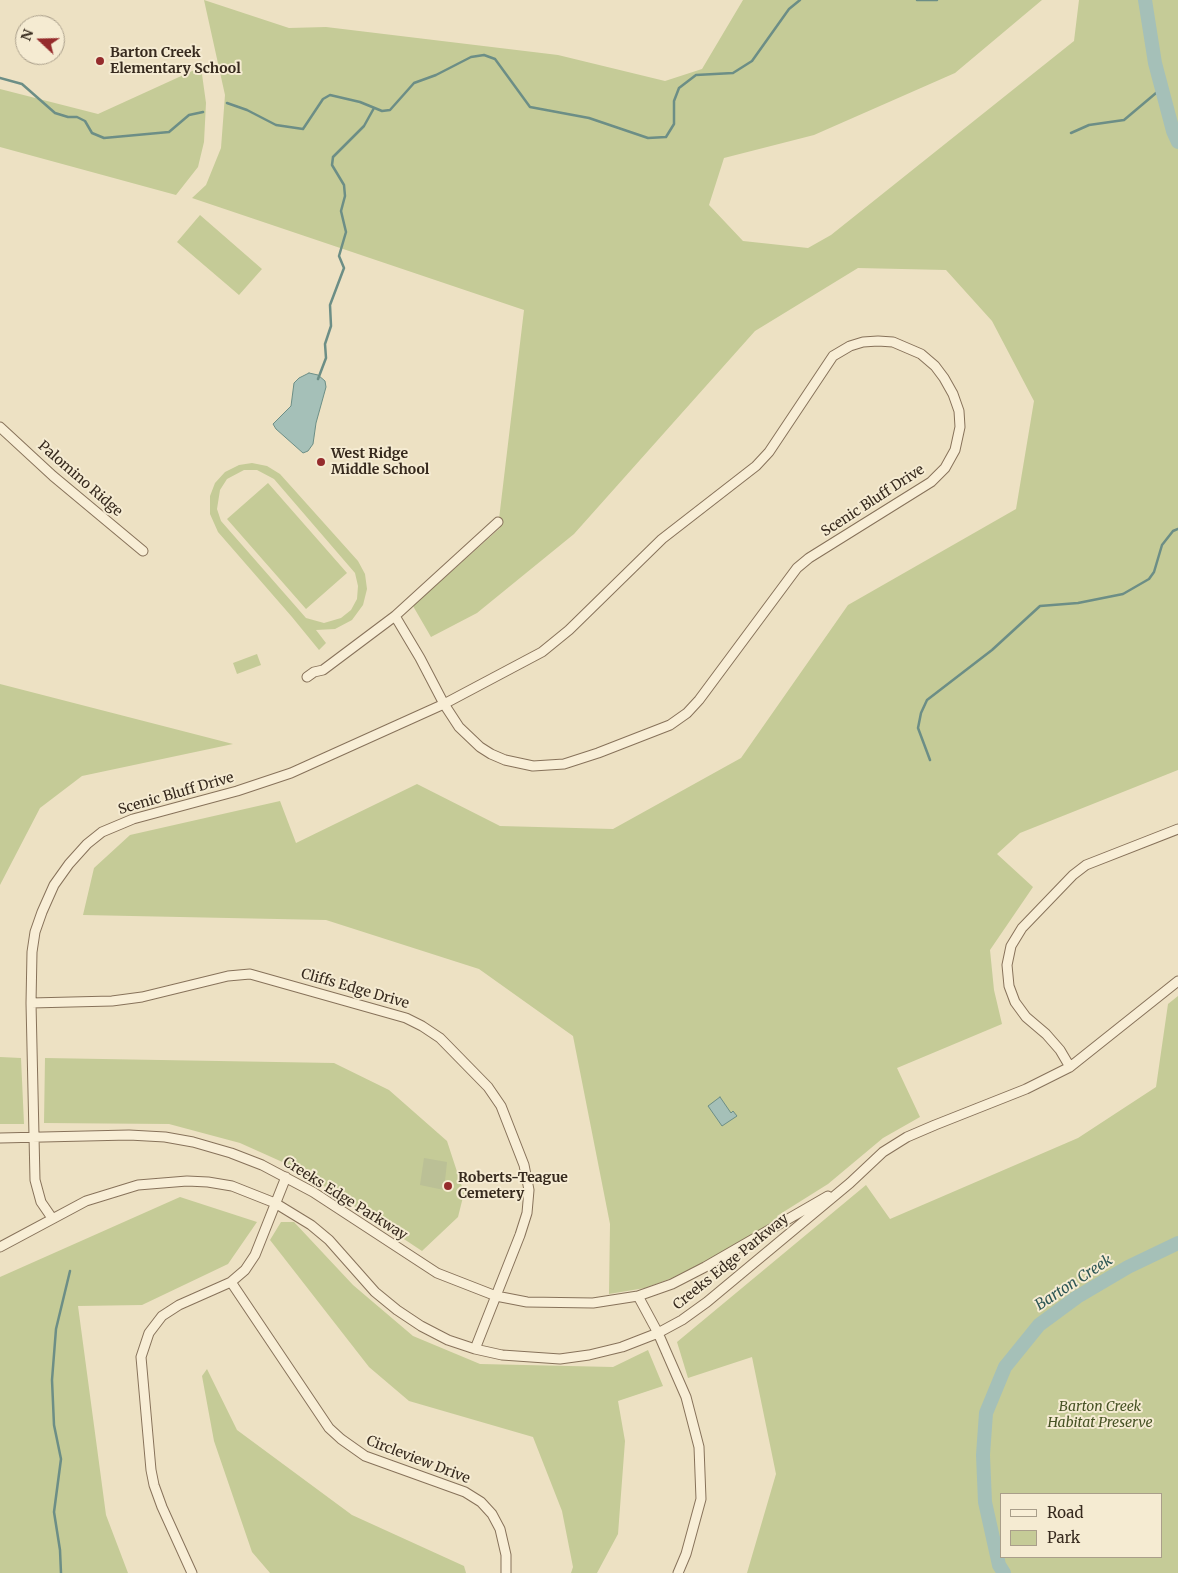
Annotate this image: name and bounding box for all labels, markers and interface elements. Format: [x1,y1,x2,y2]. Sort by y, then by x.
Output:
north arrow [15,15,65,65]
text: N [17,27,37,43]
place label: Barton Creek Elementary School [110,45,241,78]
marker: Barton Creek Elementary School [94,55,106,67]
street label: Palomino Ridge [34,438,126,520]
place label: West Ridge Middle School [331,446,429,478]
marker: West Ridge Middle School [315,456,327,468]
street label: Scenic Bluff Drive [818,461,928,541]
street label: Scenic Bluff Drive [116,769,236,819]
street label: Cliffs Edge Drive [299,966,411,1012]
street label: Creeks Edge Parkway [280,1154,410,1244]
place label: Roberts-Teague Cemetery [458,1170,568,1202]
marker: Roberts-Teague Cemetery [442,1180,454,1192]
street label: Creeks Edge Parkway [670,1210,792,1314]
water label: Barton Creek [1032,1251,1116,1315]
park label: Barton Creek Habitat Preserve [1047,1399,1153,1431]
street label: Circleview Drive [364,1433,472,1487]
legend [1000,1493,1163,1558]
text: Road [1047,1503,1083,1522]
text: Park [1047,1528,1080,1547]

